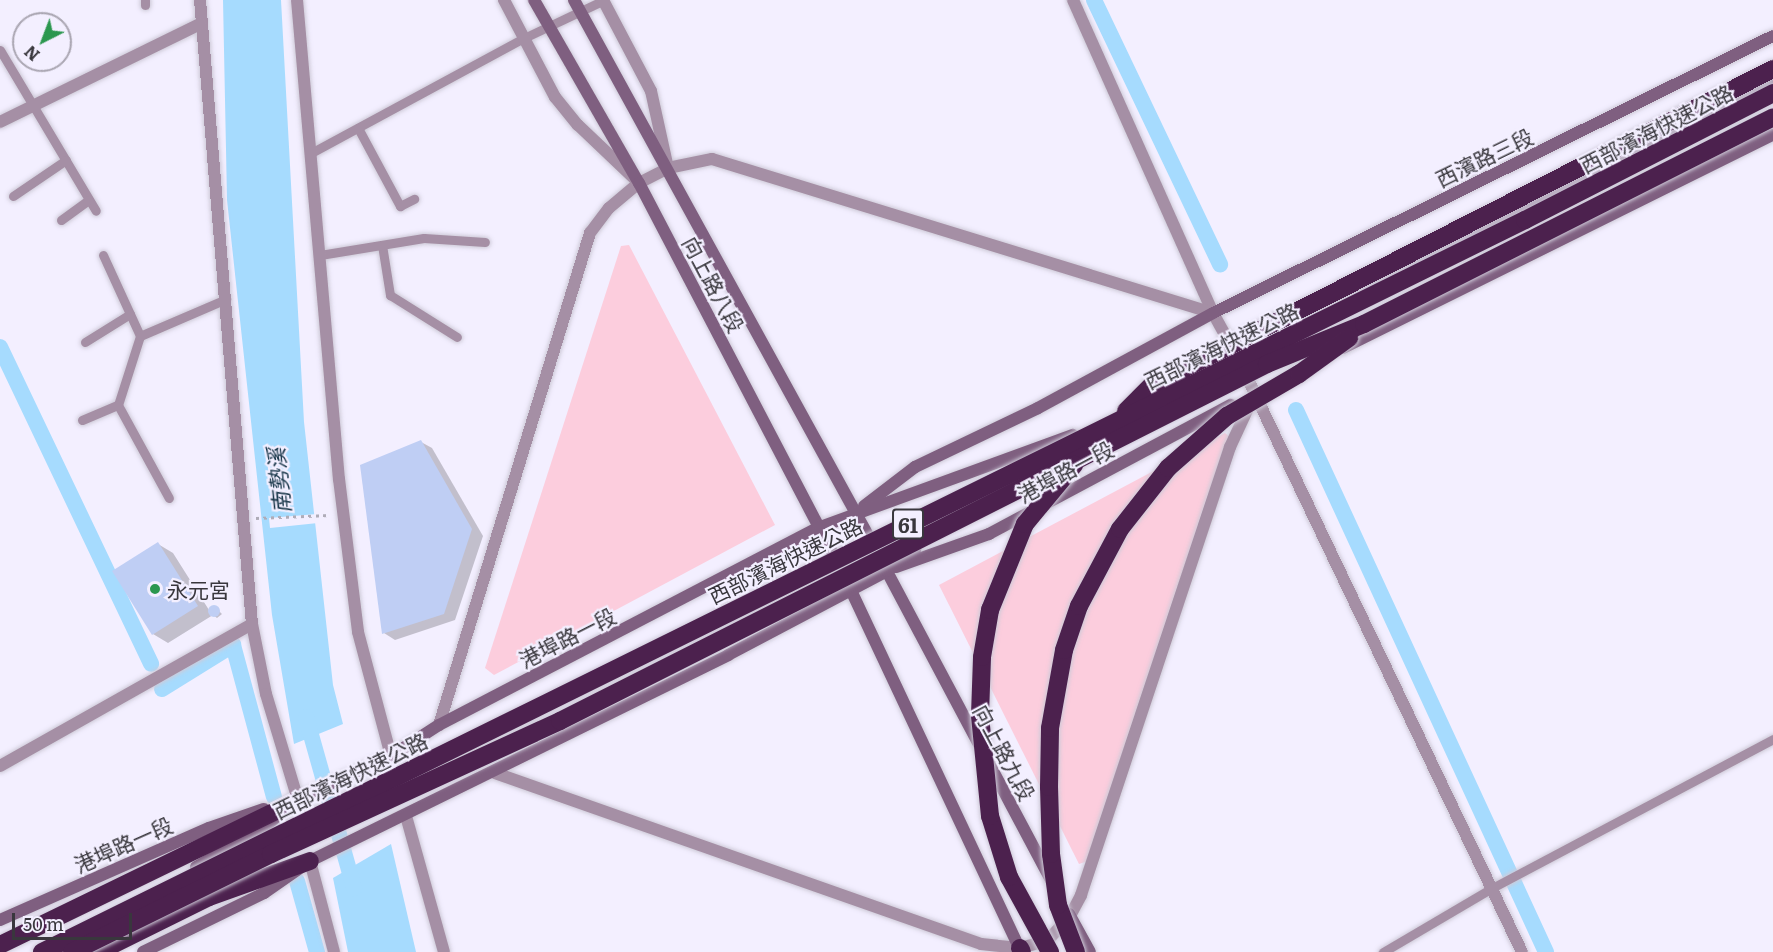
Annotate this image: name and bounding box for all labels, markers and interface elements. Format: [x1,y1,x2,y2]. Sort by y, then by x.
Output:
north arrow [12,12,72,72]
text: N [18,40,44,67]
street label: 西部濱海快速公路 [1575,79,1737,177]
street label: 西濱路三段 [1431,123,1537,191]
street label: 向上路八段 [678,232,750,336]
street label: 西部濱海快速公路 [1140,297,1302,393]
street label: 港埠路一段 [1013,435,1117,507]
water label: 南勢溪 [261,447,295,515]
road number: 61 [892,507,924,541]
street label: 西部濱海快速公路 [704,512,866,608]
place label: 永元宮 [167,576,230,602]
marker: 永元宮 [148,582,162,596]
street label: 港埠路一段 [515,602,619,672]
street label: 向上路九段 [969,700,1041,804]
street label: 西部濱海快速公路 [269,727,431,823]
street label: 港埠路一段 [70,811,176,877]
scale bar [15,901,135,939]
text: 50 m [23,910,64,937]

